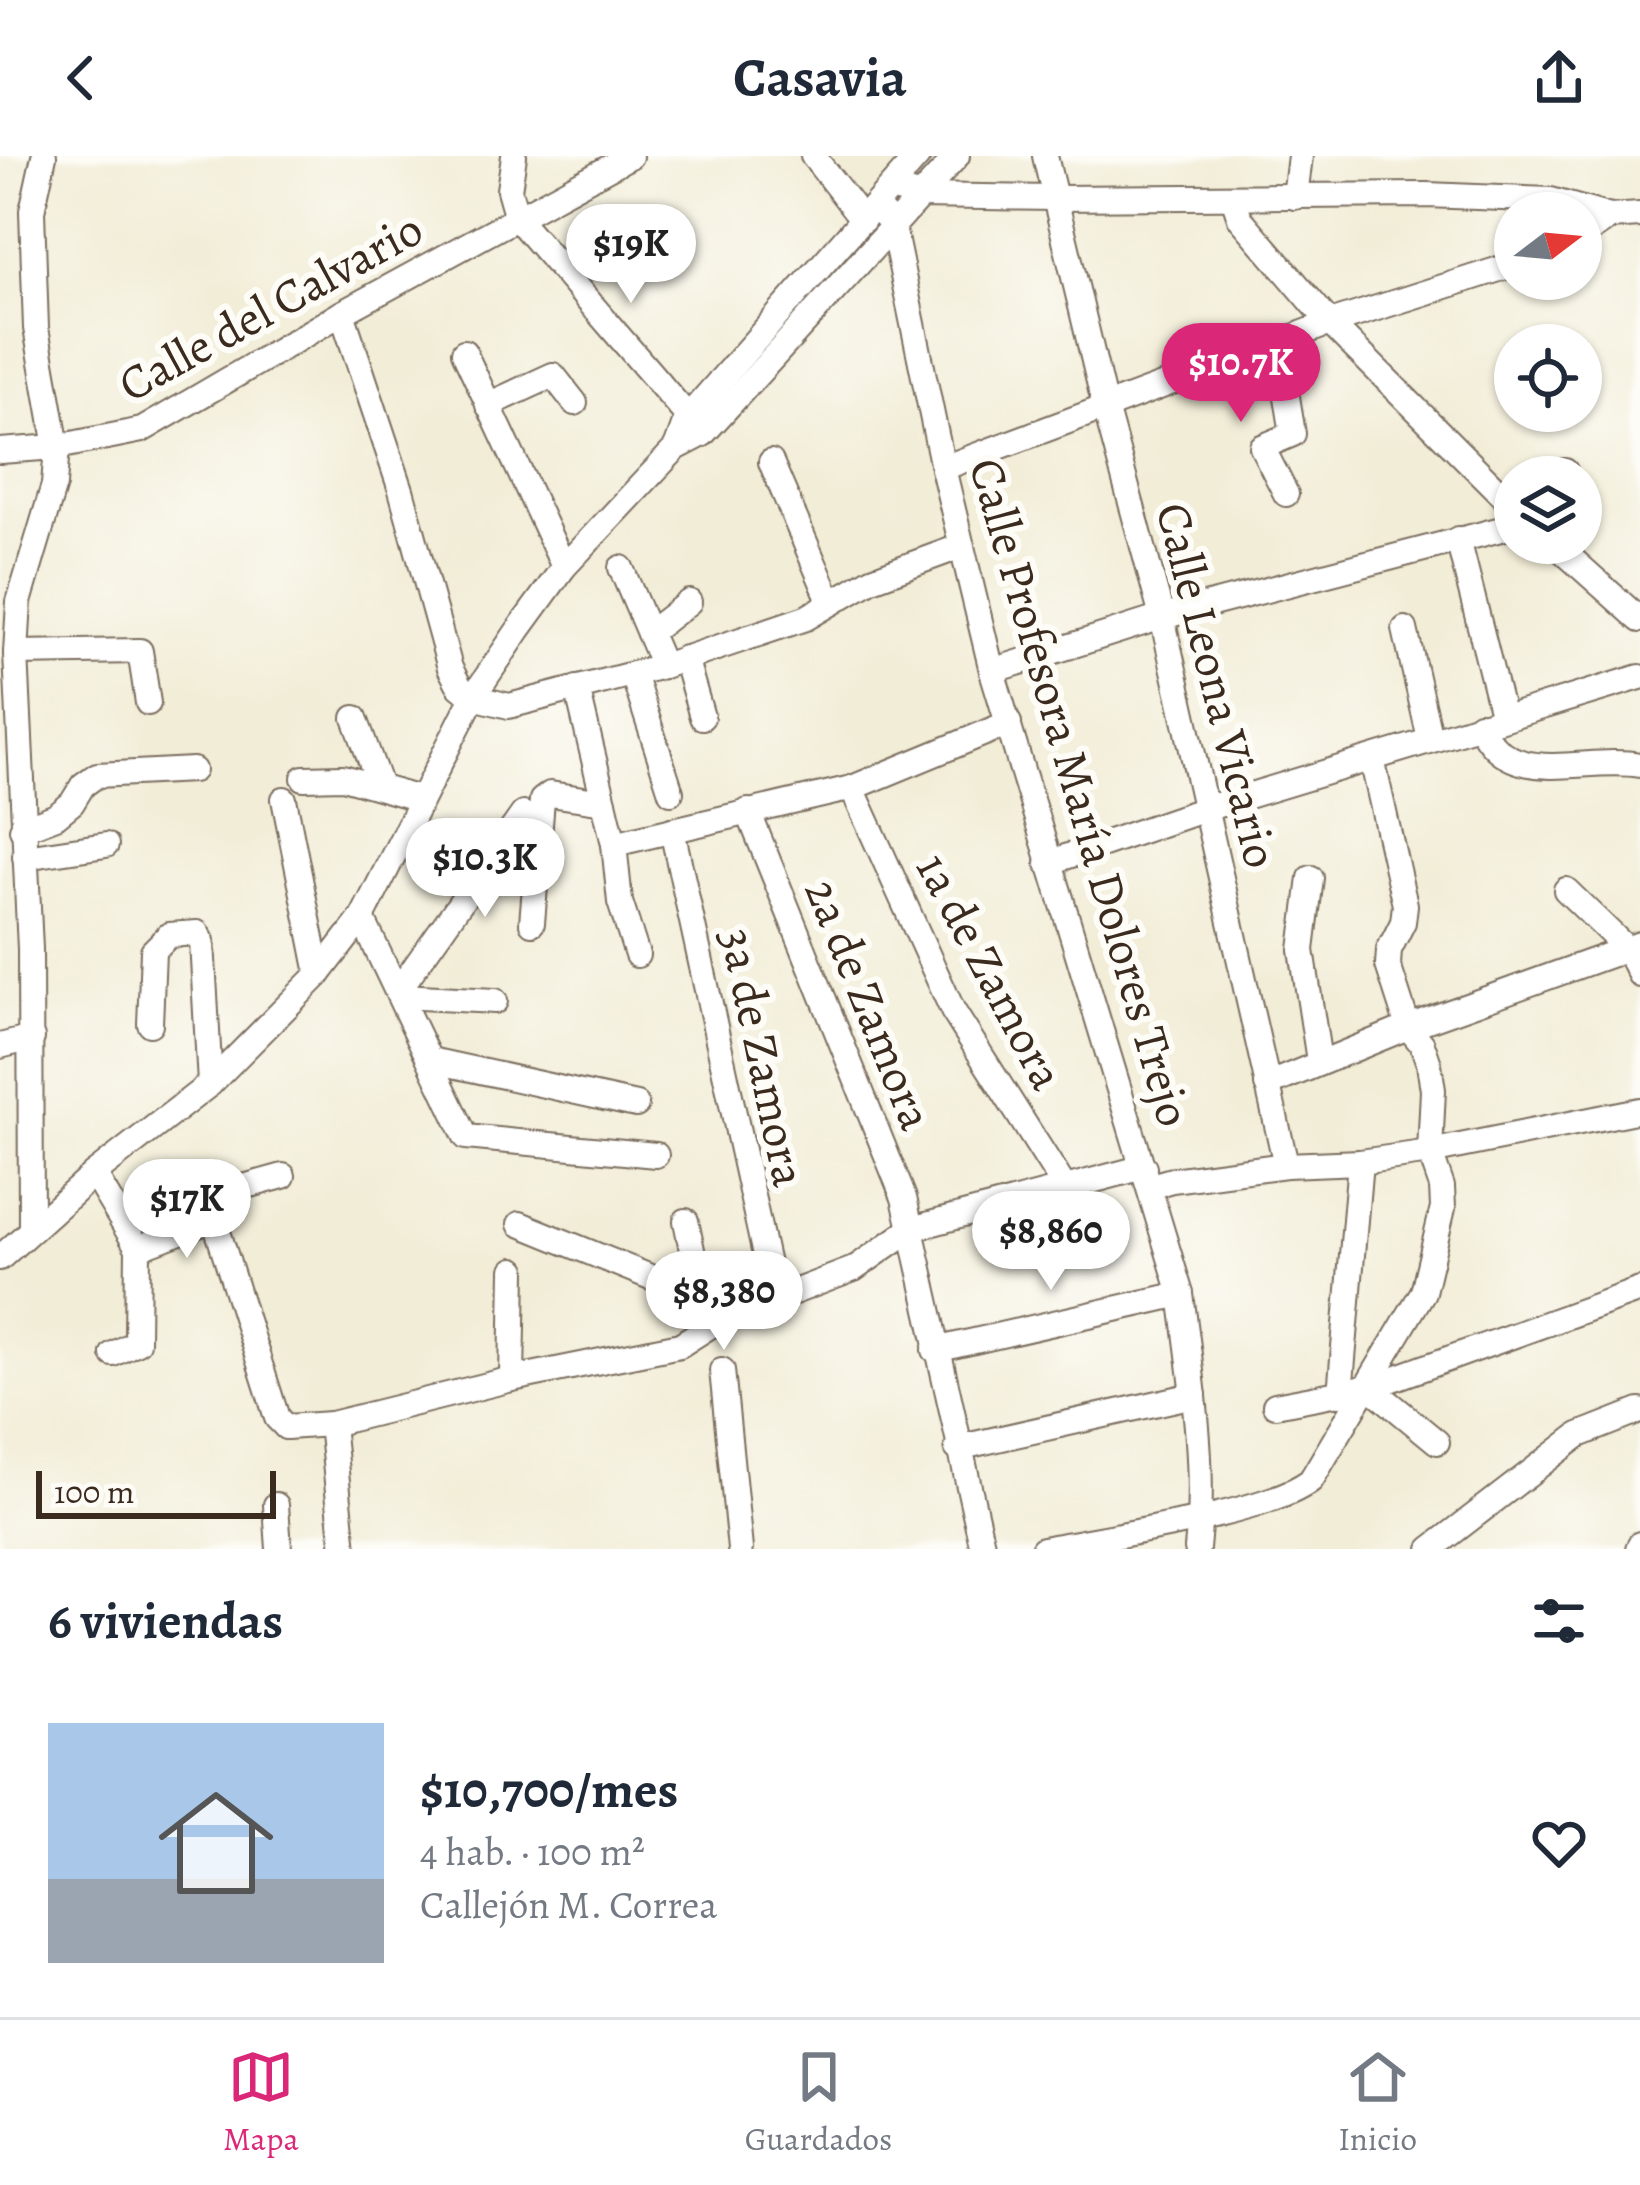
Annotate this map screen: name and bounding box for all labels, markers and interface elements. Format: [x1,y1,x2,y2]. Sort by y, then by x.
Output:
text: Casavia [733,41,907,115]
icon: back [48,45,114,111]
icon: share [1526,45,1592,111]
north arrow [1494,192,1602,300]
map controls [1494,192,1602,564]
street label: Calle del Calvario [107,196,434,418]
pin: $19K [560,204,702,306]
text: $19K [593,216,669,269]
pin: $10.7K [1143,323,1339,425]
button: locate [1494,324,1602,432]
text: $10.7K [1189,335,1293,388]
street label: Calle Profesora María Dolores Trejo [953,451,1207,1134]
button: layers [1494,456,1602,564]
street label: Calle Leona Vicario [1140,496,1294,875]
pin: $10.3K [387,818,583,920]
text: $10.3K [433,830,537,883]
street label: 1a de Zamora [900,842,1080,1102]
street label: 2a de Zamora [789,869,950,1140]
street label: 3a de Zamora [703,922,823,1193]
pin: $17K [116,1159,258,1261]
text: $17K [150,1171,224,1224]
pin: $8,860 [953,1191,1149,1293]
text: $8,860 [999,1203,1103,1256]
pin: $8,380 [626,1251,822,1353]
text: $8,380 [673,1263,775,1316]
scale bar [36,1465,276,1518]
text: 100 m [54,1469,134,1514]
text: 6 viviendas [48,1586,283,1656]
icon: filters [1526,1588,1592,1654]
text: $10,700/mes [420,1755,678,1825]
icon: home [144,1771,288,1915]
icon: heart [1526,1810,1592,1876]
text: 4 hab. · 100 m² [420,1825,645,1878]
text: Callejón M. Correa [420,1878,717,1931]
tab: Mapa [223,2044,299,2161]
tab: Guardados [745,2044,892,2161]
tab: Inicio [1338,2044,1417,2161]

